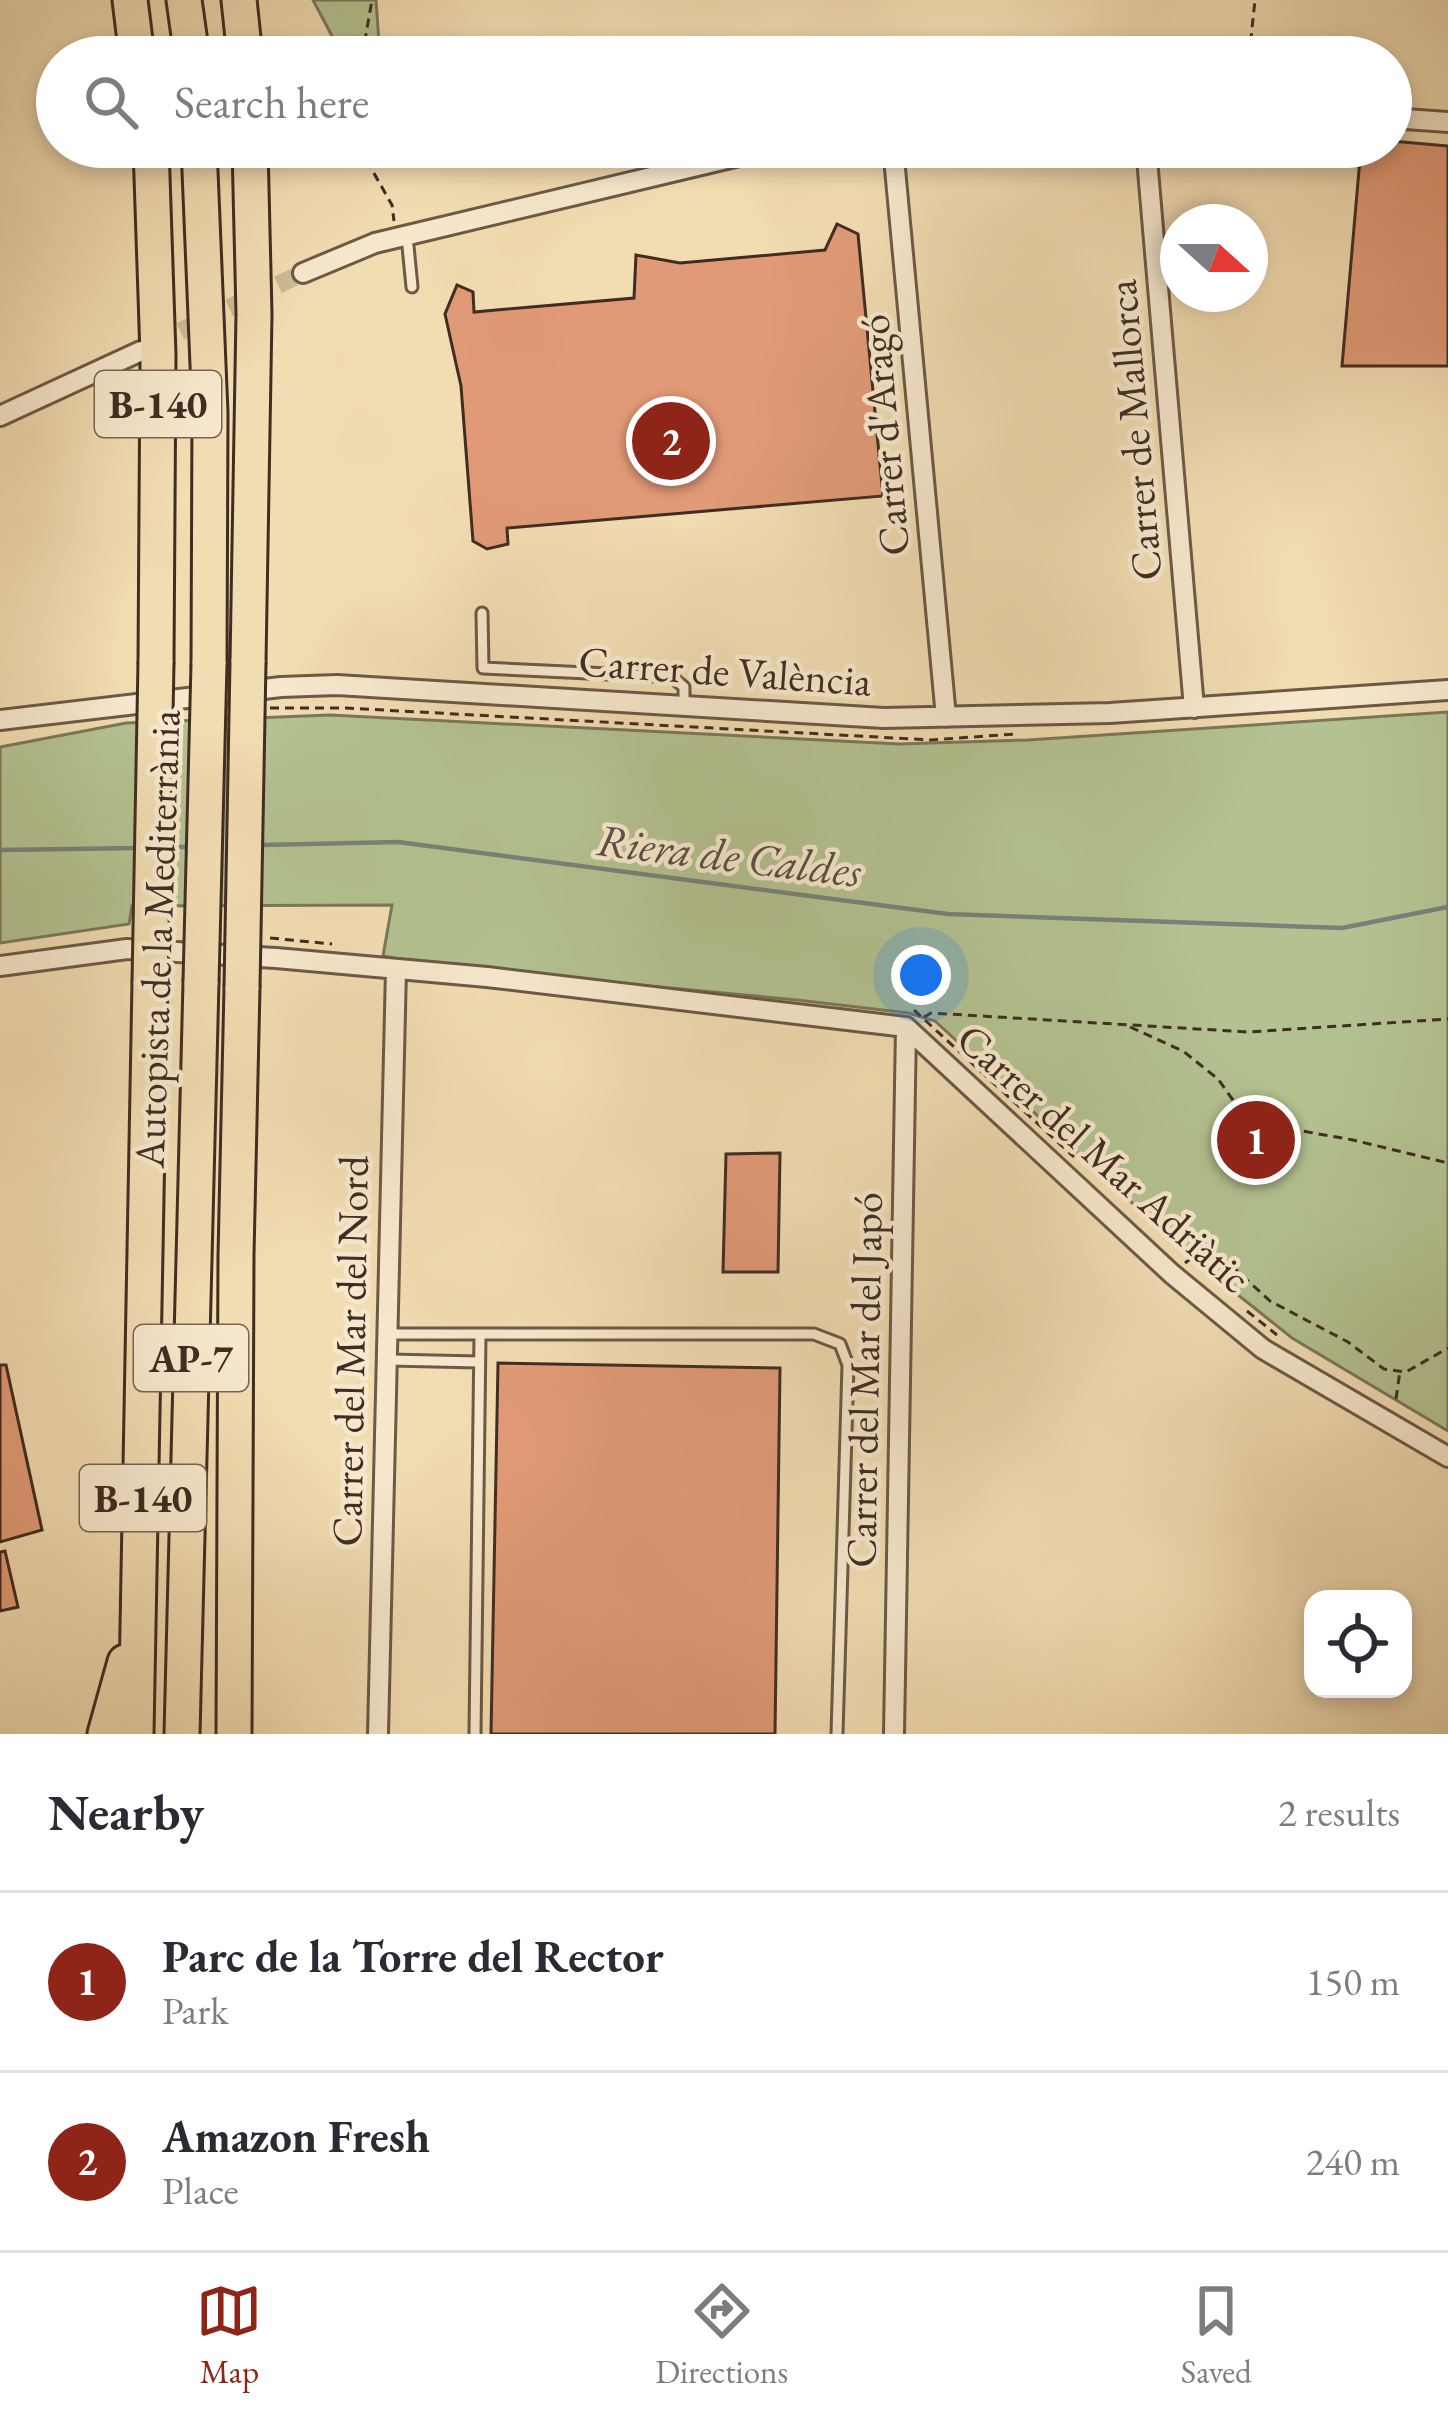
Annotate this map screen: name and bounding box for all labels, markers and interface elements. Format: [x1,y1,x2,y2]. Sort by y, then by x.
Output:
search box [36,36,1412,168]
icon: search [78,69,144,135]
text: Search here [174,73,369,131]
north arrow [1160,204,1268,312]
street label: Carrer de Mallorca [1093,277,1175,583]
street label: Carrer d'Aragó [846,312,922,558]
road number: B-140 [95,371,221,437]
pin: 2 [632,396,710,486]
street label: Carrer de València [577,633,873,709]
street label: Autopista de la Mediterrània [121,709,192,1170]
water label: Riera de Caldes [593,810,865,900]
your location [891,945,951,1005]
street label: Carrer del Mar Adriàtic [945,1011,1263,1305]
pin: 1 [1217,1095,1295,1185]
street label: Carrer del Mar del Nord [319,1154,381,1547]
street label: Carrer del Mar del Japó [833,1192,895,1568]
road number: AP-7 [134,1325,248,1391]
road number: B-140 [80,1465,206,1531]
map controls [1304,1590,1412,1698]
button: locate [1304,1590,1412,1698]
text: Nearby [48,1779,204,1845]
text: 2 results [1278,1787,1400,1838]
text: Parc de la Torre del Rector [162,1927,664,1985]
text: 1 [77,1956,97,2007]
text: 150 m [1306,1956,1400,2007]
text: Park [162,1985,228,2036]
text: Amazon Fresh [162,2107,430,2165]
text: 2 [77,2136,97,2187]
text: 240 m [1306,2136,1400,2187]
text: Place [162,2165,239,2216]
tab: Map [196,2278,262,2393]
tab: Directions [655,2278,788,2393]
tab: Saved [1181,2278,1252,2393]

